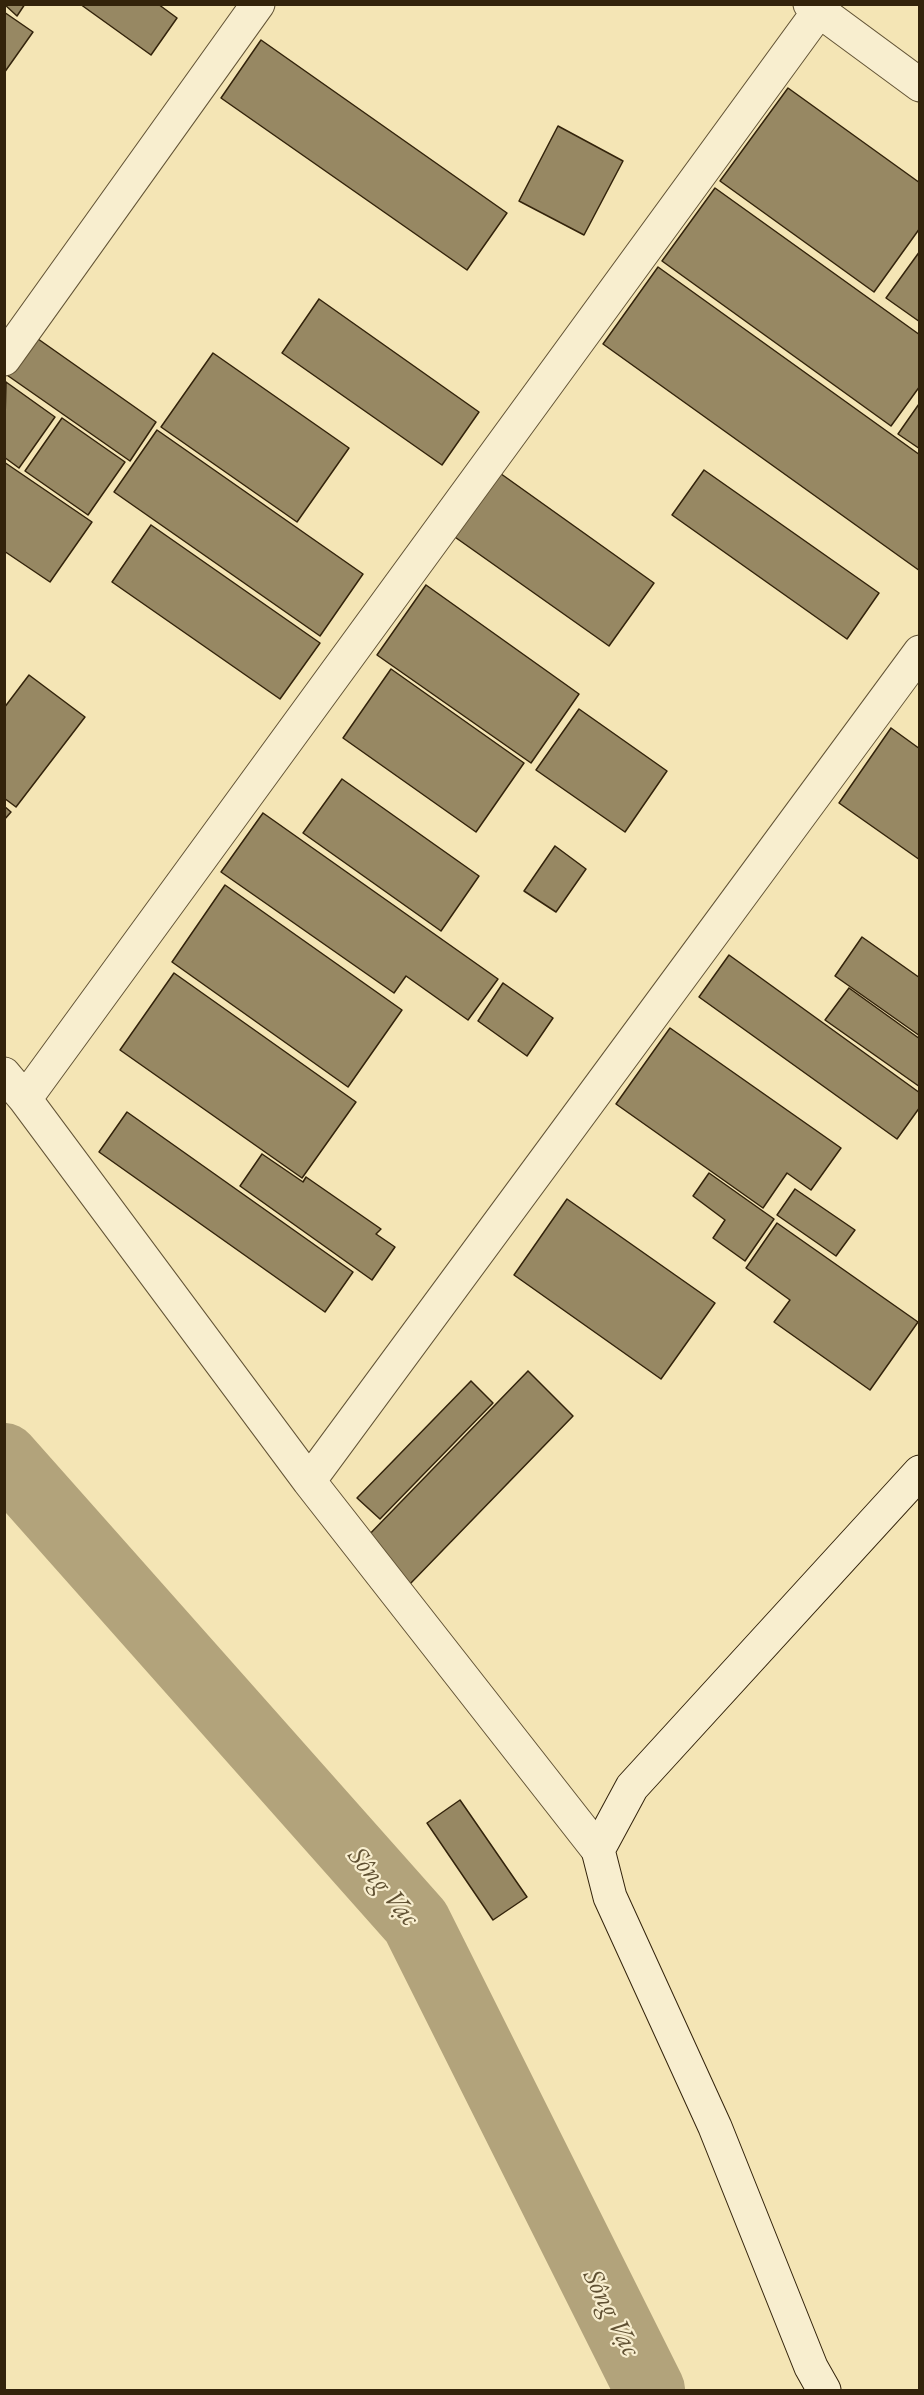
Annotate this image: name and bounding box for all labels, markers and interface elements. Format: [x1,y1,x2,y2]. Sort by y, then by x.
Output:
water label: Sông Vạc [340,1840,426,1934]
water label: Sông Vạc [575,2264,647,2362]

